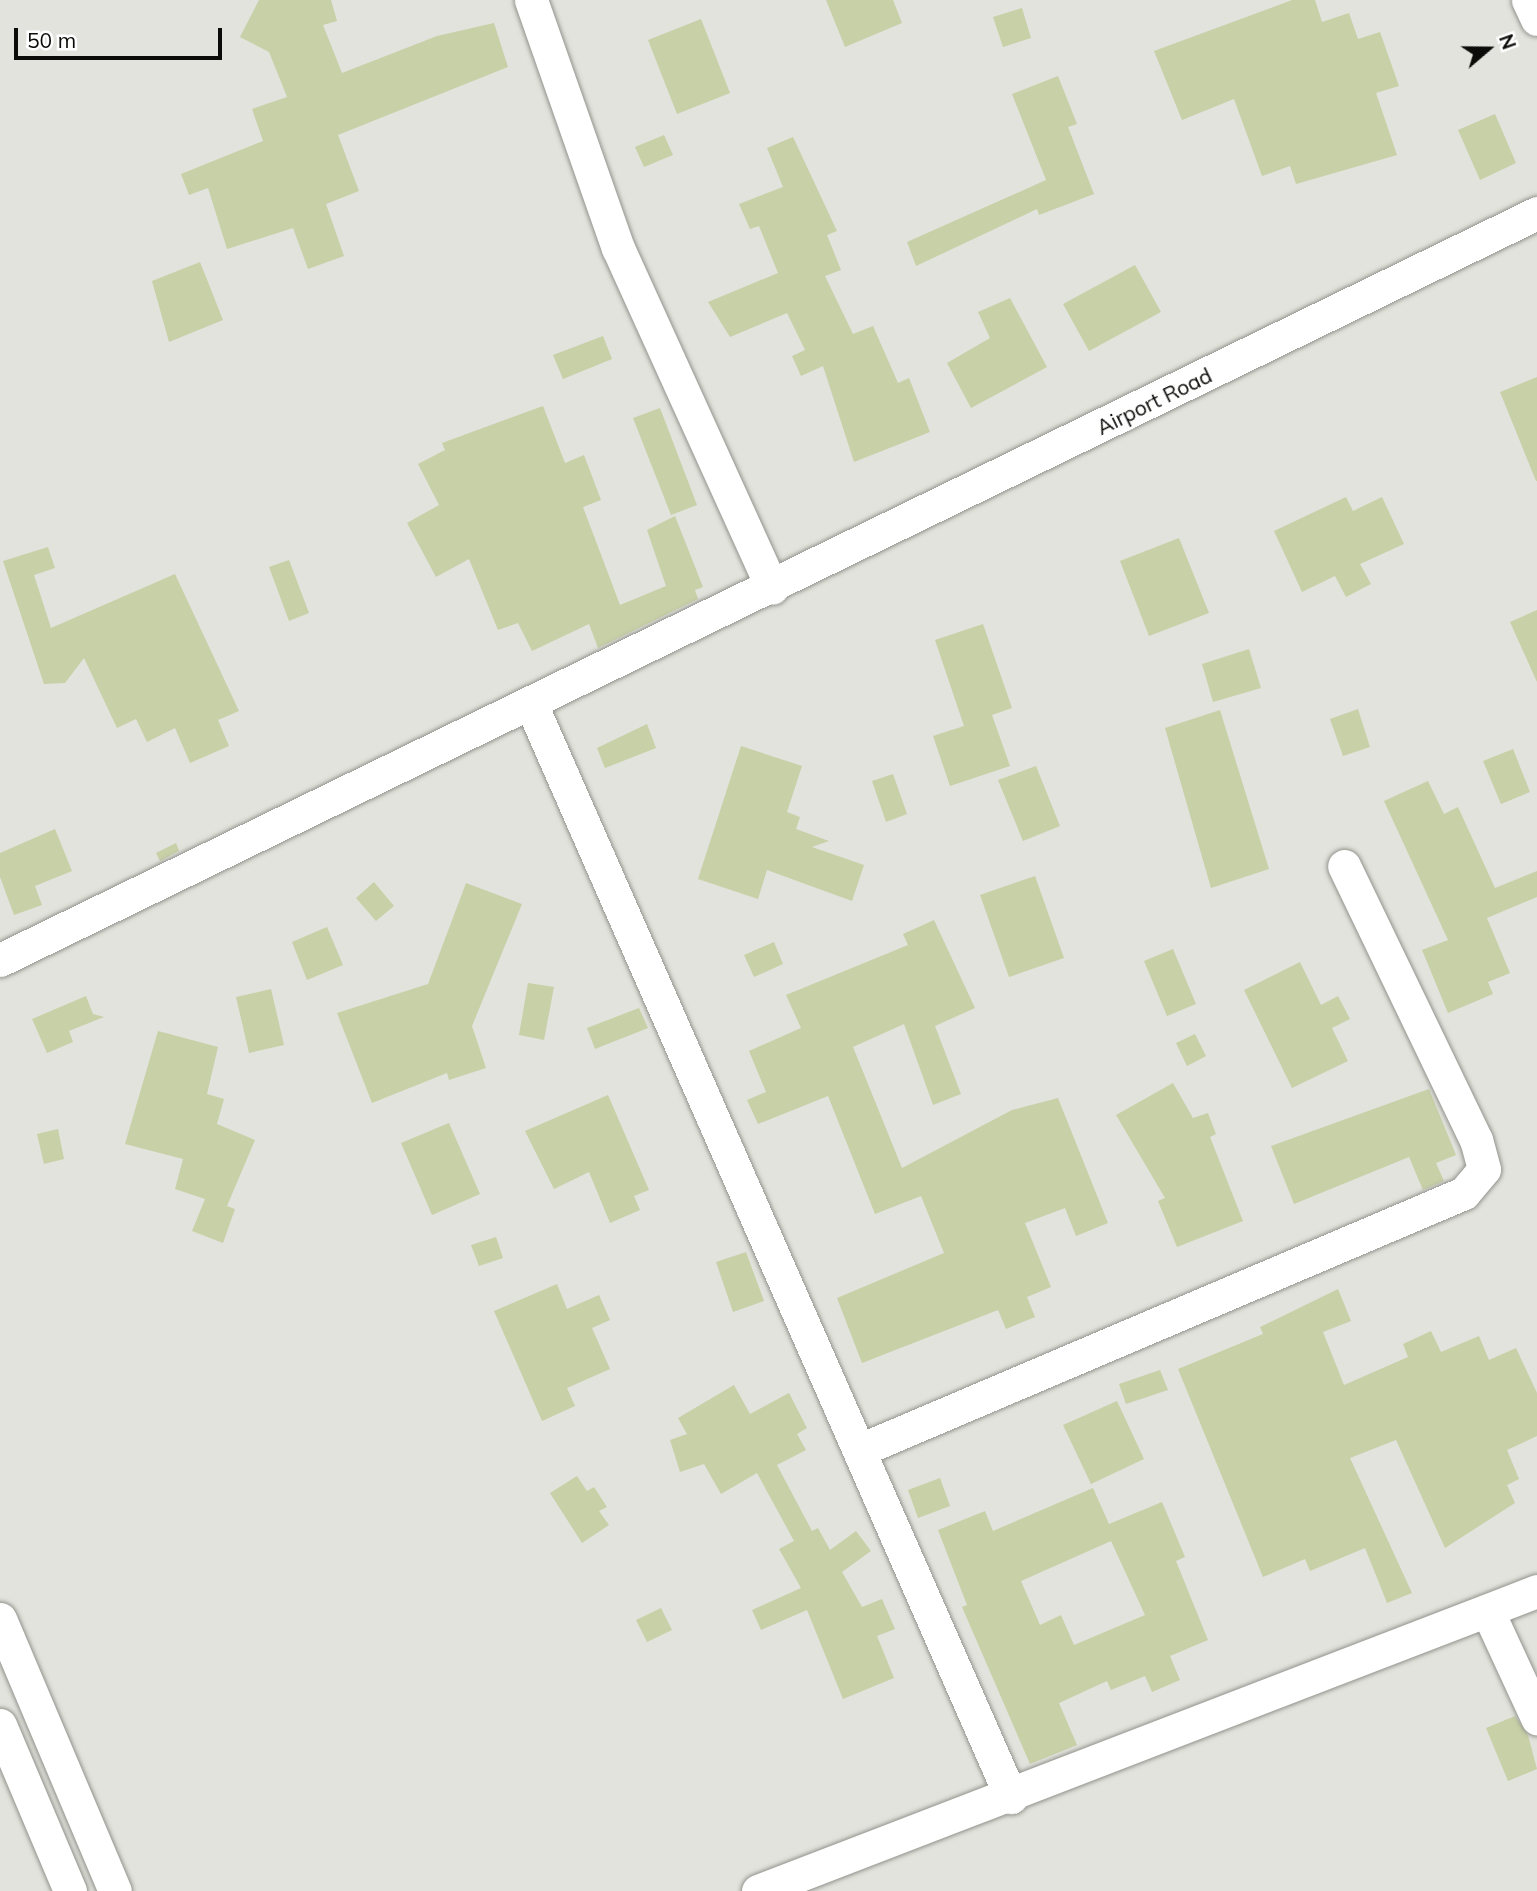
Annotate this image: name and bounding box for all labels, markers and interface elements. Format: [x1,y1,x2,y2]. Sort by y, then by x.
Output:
scale bar [18,14,226,58]
north arrow [1453,14,1523,84]
text: 50 m [27,27,76,53]
text: N [1494,31,1521,53]
street label: Airport Road [1092,362,1216,440]

